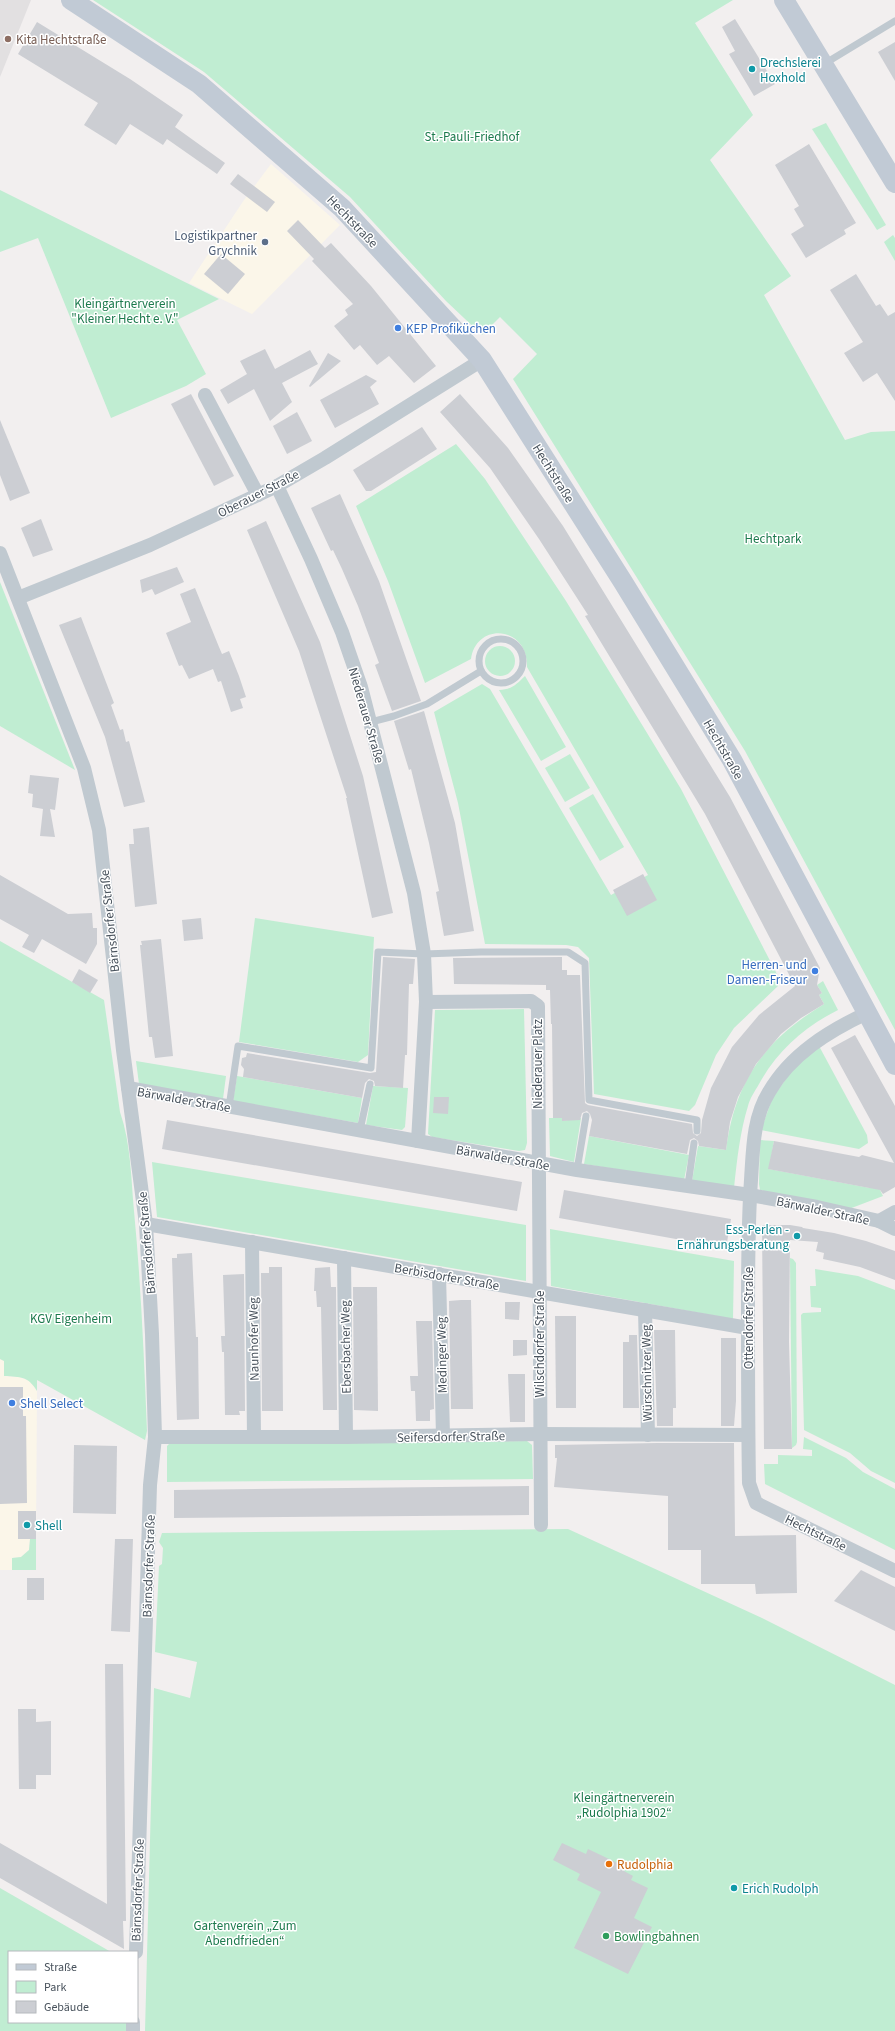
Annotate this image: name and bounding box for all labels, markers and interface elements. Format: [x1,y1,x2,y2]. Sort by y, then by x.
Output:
place label: Kita Hechtstraße [16,31,106,49]
marker: Kita Hechtstraße [3,34,13,44]
place label: Drechslerei Hoxhold [760,54,821,87]
marker: Drechslerei Hoxhold [747,64,757,74]
park label: St.-Pauli-Friedhof [425,128,521,146]
street label: Hechtstraße [323,192,382,252]
place label: Logistikpartner Grychnik [174,227,258,260]
marker: Logistikpartner Grychnik [260,237,270,247]
park label: Kleingärtnerverein "Kleiner Hecht e. V." [71,295,179,328]
place label: KEP Profiküchen [406,320,496,338]
marker: KEP Profiküchen [393,323,403,333]
street label: Hechtstraße [528,441,578,506]
street label: Oberauer Straße [215,466,302,522]
park label: Hechtpark [745,530,802,548]
street label: Niederauer Straße [344,665,388,765]
street label: Hechtstraße [699,716,748,783]
street label: Bärnsdorfer Straße [96,869,124,973]
place label: Herren- und Damen-Friseur [727,956,807,989]
marker: Herren- und Damen-Friseur [810,966,820,976]
street label: Niederauer Platz [529,1018,547,1109]
street label: Bärwalder Straße [136,1083,232,1117]
street label: Bärwalder Straße [455,1141,551,1175]
street label: Bärnsdorfer Straße [134,1191,160,1295]
street label: Bärwalder Straße [775,1192,871,1230]
place label: Ess-Perlen - Ernährungsberatung [677,1221,789,1254]
marker: Ess-Perlen - Ernährungsberatung [792,1231,802,1241]
street label: Berbisdorfer Straße [393,1259,501,1295]
street label: Ottendorfer Straße [740,1267,758,1369]
street label: Wilschdorfer Straße [531,1291,549,1397]
street label: Naunhofer Weg [244,1297,264,1381]
street label: Ebersbacher Weg [336,1300,356,1394]
park label: KGV Eigenheim [30,1310,112,1328]
street label: Medinger Weg [432,1316,452,1393]
street label: Würschnitzer Weg [637,1324,657,1422]
place label: Shell Select [20,1395,84,1413]
marker: Shell Select [7,1398,17,1408]
street label: Seifersdorfer Straße [397,1427,505,1447]
street label: Hechtstraße [782,1510,849,1556]
street label: Bärnsdorfer Straße [138,1514,160,1618]
place label: Shell [35,1517,62,1535]
marker: Shell [22,1520,32,1530]
park label: Kleingärtnerverein „Rudolphia 1902“ [573,1789,675,1822]
street label: Bärnsdorfer Straße [127,1838,149,1942]
place label: Rudolphia [617,1856,673,1874]
marker: Rudolphia [604,1859,614,1869]
place label: Erich Rudolph [742,1880,819,1898]
marker: Erich Rudolph [729,1883,739,1893]
park label: Gartenverein „Zum Abendfrieden“ [193,1917,297,1950]
place label: Bowlingbahnen [614,1928,699,1946]
marker: Bowlingbahnen [601,1931,611,1941]
legend [8,1951,138,2023]
text: Straße [44,1959,77,1976]
text: Park [44,1979,66,1996]
text: Gebäude [44,1999,89,2016]

